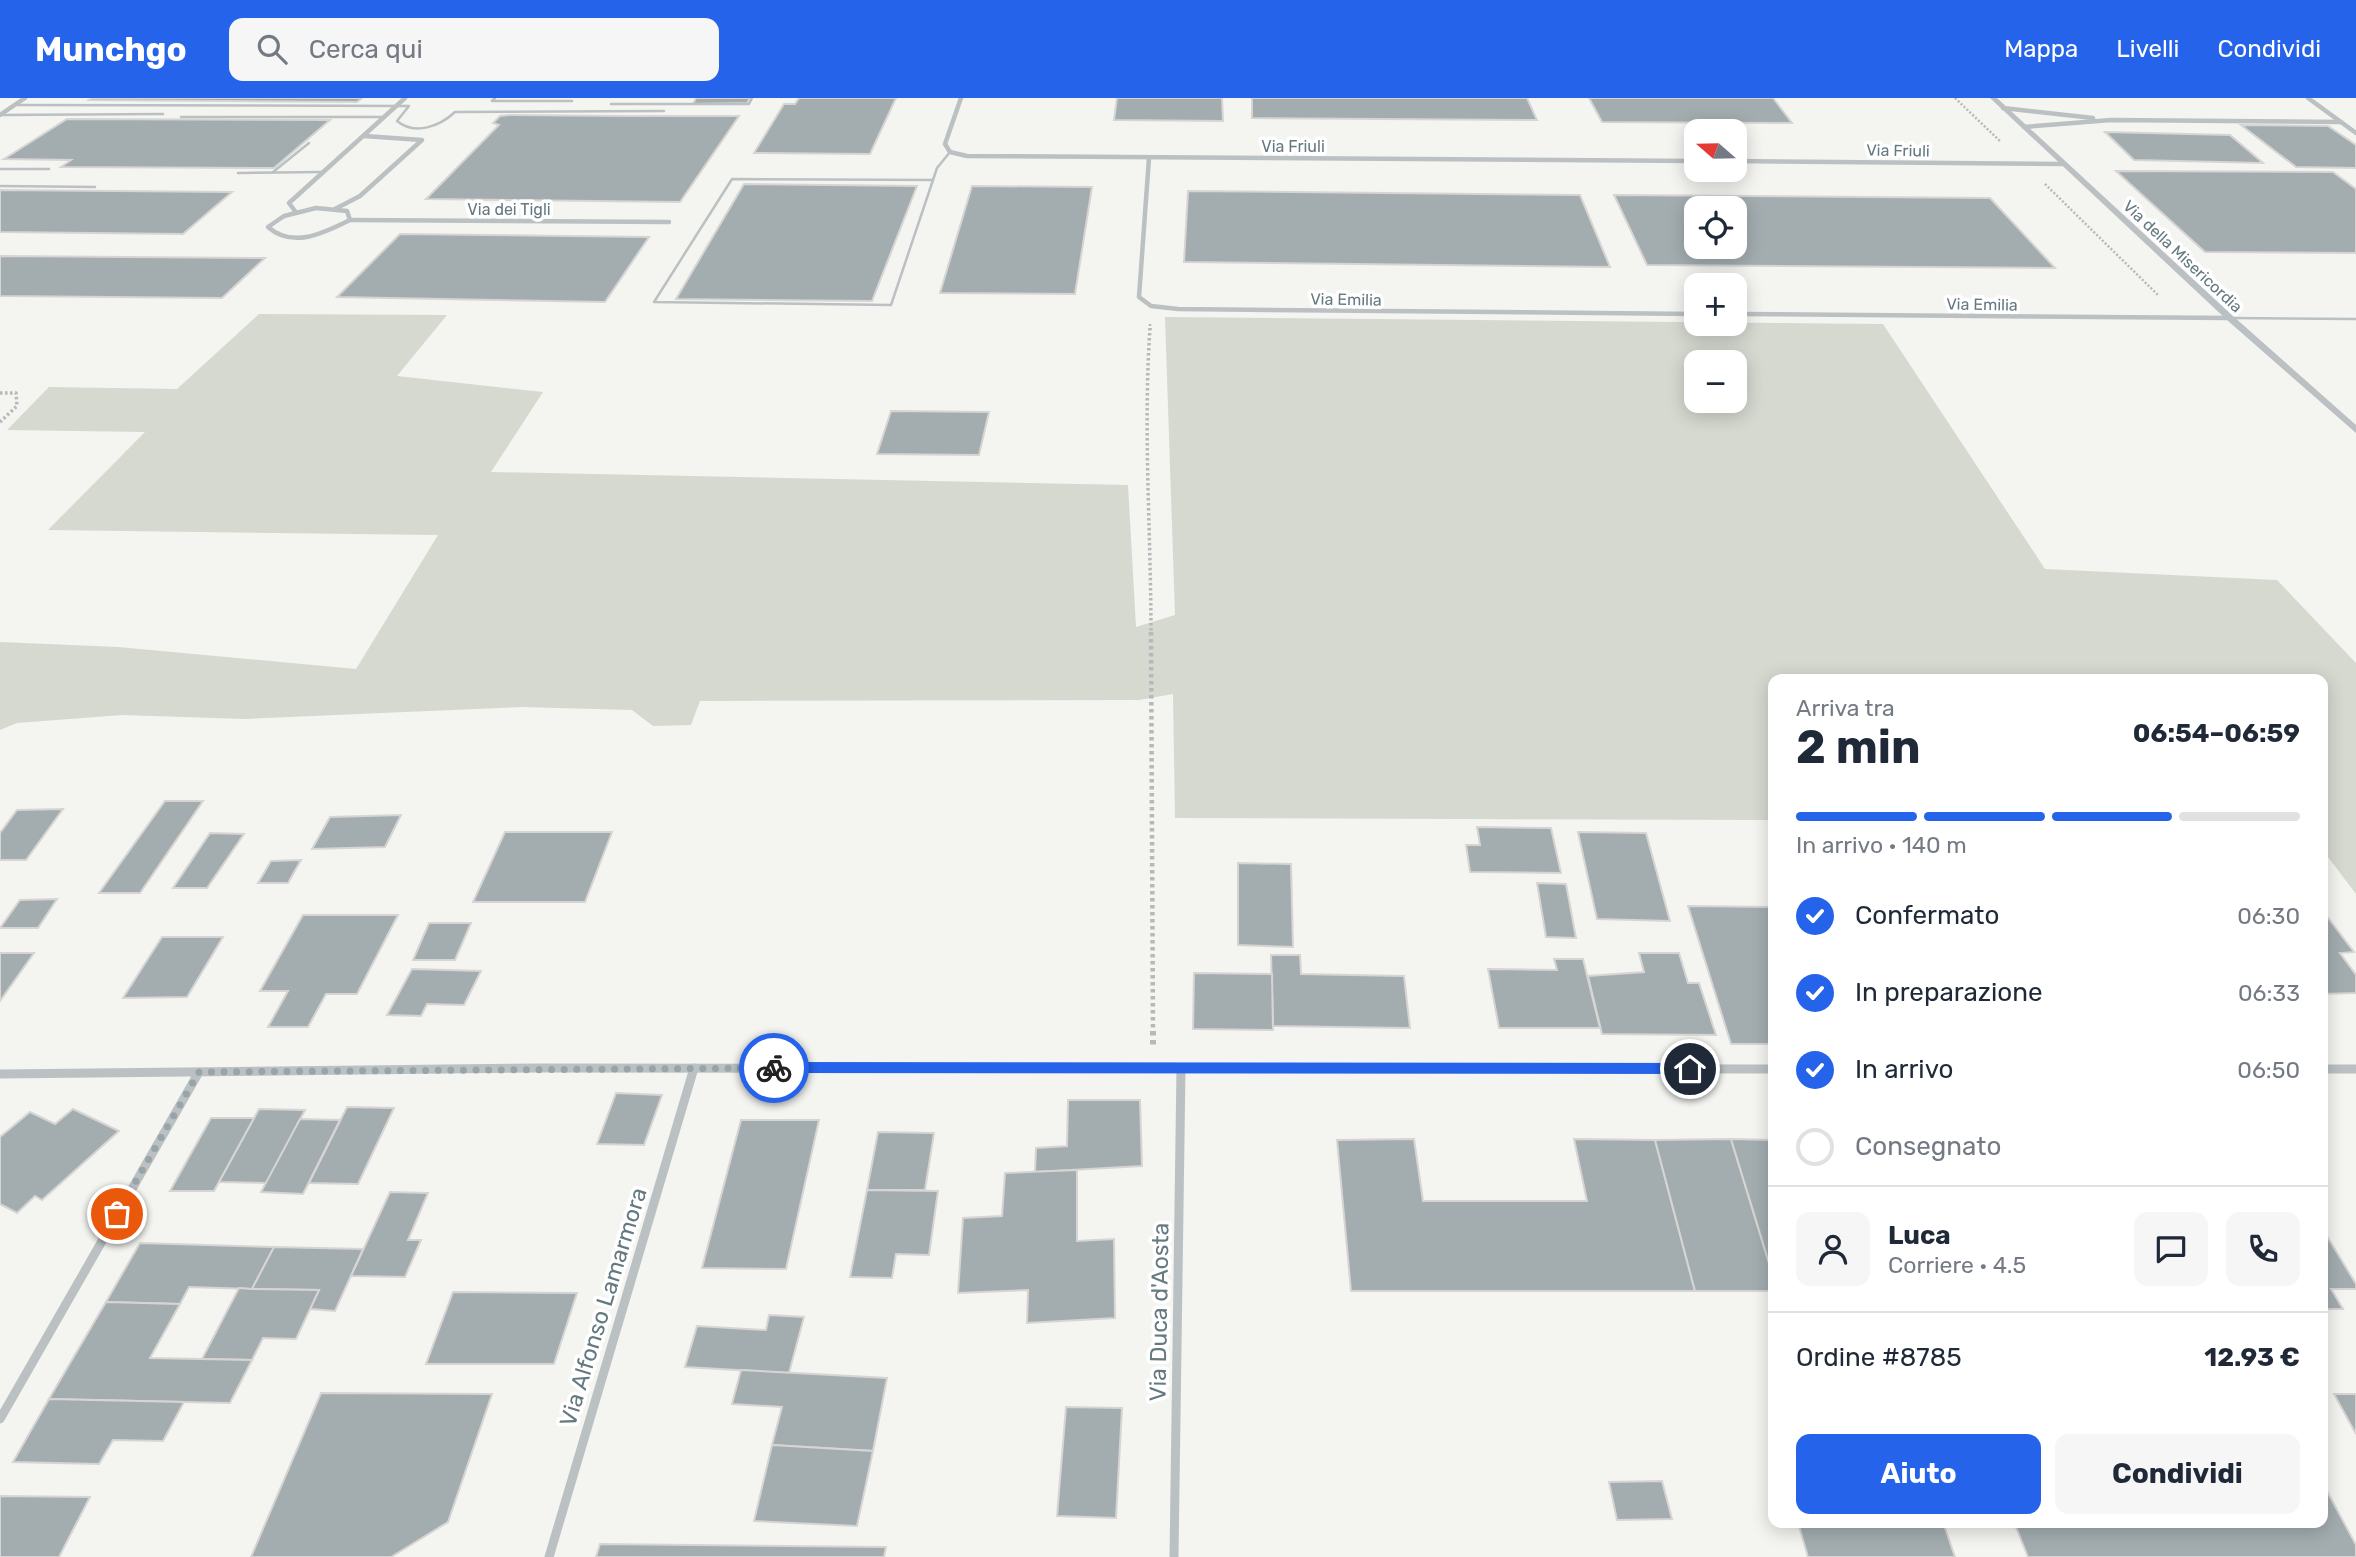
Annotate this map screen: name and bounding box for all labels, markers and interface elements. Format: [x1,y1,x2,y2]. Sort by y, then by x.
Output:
search box [229,18,719,81]
text: Munchgo [35,30,187,69]
icon: search [253,30,291,68]
text: Cerca qui [309,34,423,65]
text: Mappa [2004,35,2078,63]
text: Livelli [2116,35,2179,63]
text: Condividi [2217,35,2321,63]
north arrow [1684,119,1746,182]
map controls [1684,119,1747,413]
street label: Via Friuli [1261,137,1325,156]
street label: Via Friuli [1866,140,1930,161]
button: locate [1684,196,1747,259]
street label: Via della Misericordia [2119,196,2246,316]
street label: Via dei Tigli [467,200,551,219]
button: + [1684,273,1747,336]
street label: Via Emilia [1310,289,1382,310]
street label: Via Emilia [1946,294,2018,315]
button: − [1684,350,1747,413]
text: Arriva tra [1796,694,1895,722]
text: 06:54–06:59 [2133,718,2300,749]
text: 2 min [1796,720,1921,775]
text: In arrivo · 140 m [1796,831,1967,859]
icon: check [1796,897,1834,935]
text: Confermato [1855,900,1999,931]
text: 06:30 [2237,902,2300,930]
icon: check [1796,974,1834,1012]
text: In preparazione [1855,977,2043,1008]
text: 06:33 [2238,979,2300,1007]
courier [739,1033,809,1103]
pin [1660,1039,1720,1099]
icon: bike [755,1049,793,1087]
icon: home [1671,1050,1709,1088]
icon: check [1796,1051,1834,1089]
text: In arrivo [1855,1054,1953,1085]
text: 06:50 [2237,1056,2300,1084]
text: Consegnato [1855,1131,2001,1162]
pin [87,1184,147,1244]
street label: Via Alfonso Lamarmora [553,1184,653,1430]
icon: bag [98,1195,136,1233]
button: person [1796,1212,1870,1286]
button: chat [2134,1212,2208,1286]
button: phone [2226,1212,2300,1286]
text: Luca [1888,1220,1951,1251]
street label: Via Duca d'Aosta [1143,1222,1175,1402]
text: Corriere · 4.5 [1888,1251,2026,1279]
text: Ordine #8785 [1796,1342,1962,1373]
text: 12.93 € [2204,1342,2300,1373]
button: Aiuto [1796,1434,2041,1514]
button: Condividi [2055,1434,2300,1514]

